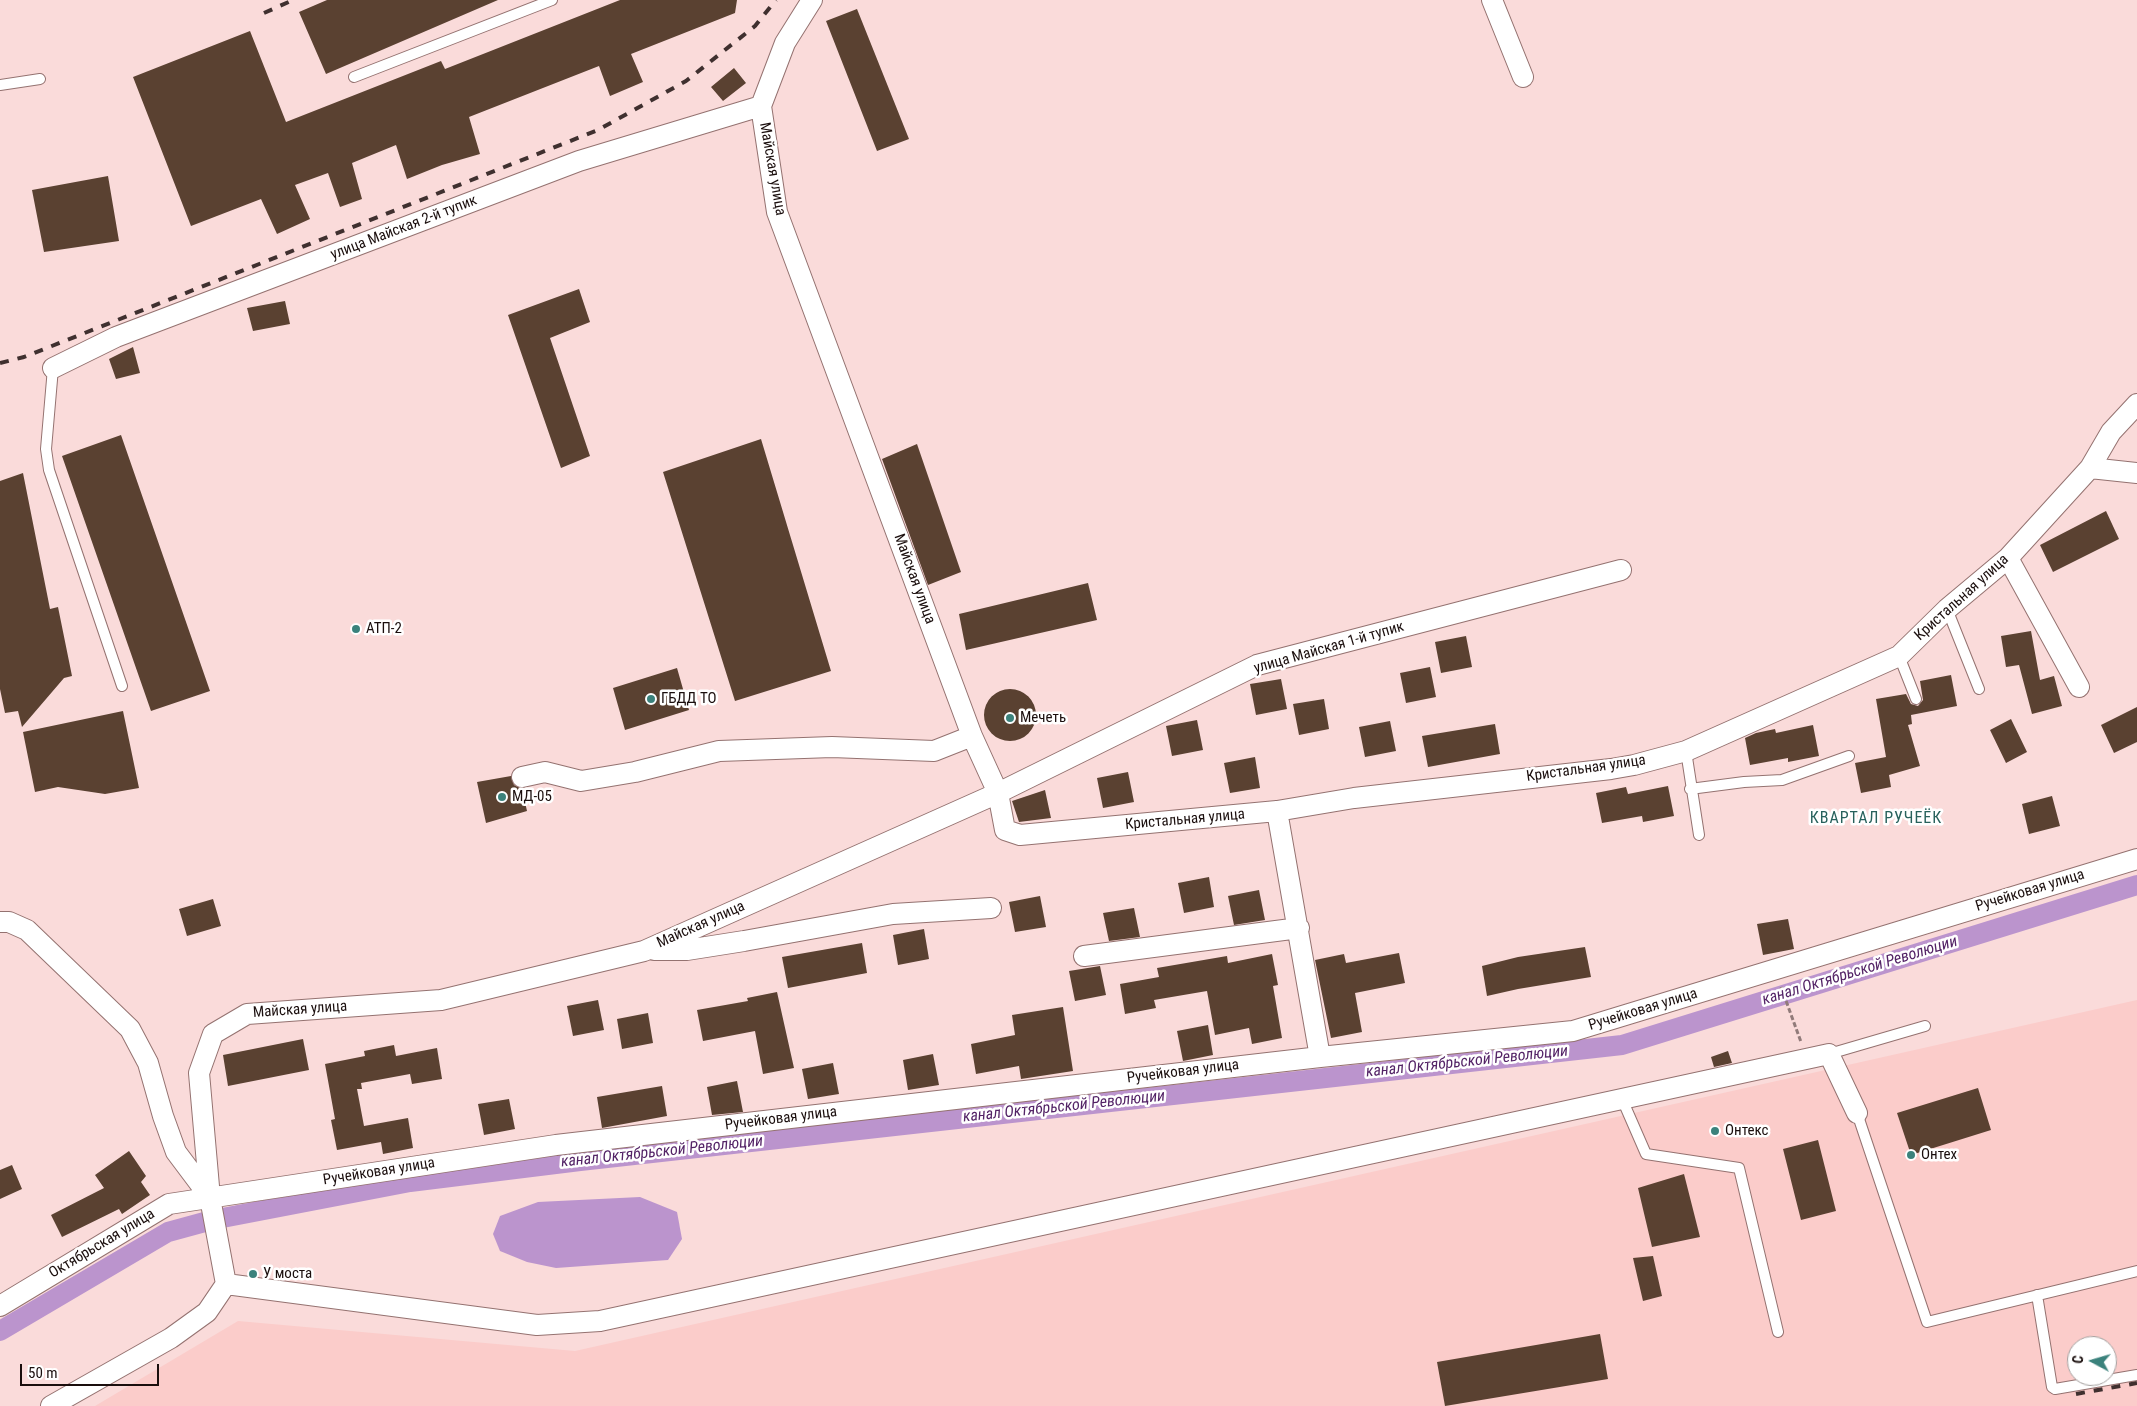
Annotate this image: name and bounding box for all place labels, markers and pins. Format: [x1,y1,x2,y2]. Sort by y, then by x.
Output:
place label: АТП-2 [366,620,402,638]
marker: АТП-2 [350,623,362,635]
place label: ГБДД ТО [661,690,717,708]
marker: ГБДД ТО [645,693,657,705]
place label: Мечеть [1020,709,1066,727]
marker: Мечеть [1004,712,1016,724]
place label: МД-05 [512,788,552,806]
marker: МД-05 [496,791,508,803]
place label: Онтекс [1725,1122,1768,1140]
marker: Онтекс [1709,1125,1721,1137]
place label: Онтех [1921,1146,1957,1164]
marker: Онтех [1905,1149,1917,1161]
place label: У моста [263,1265,312,1283]
marker: У моста [247,1268,259,1280]

